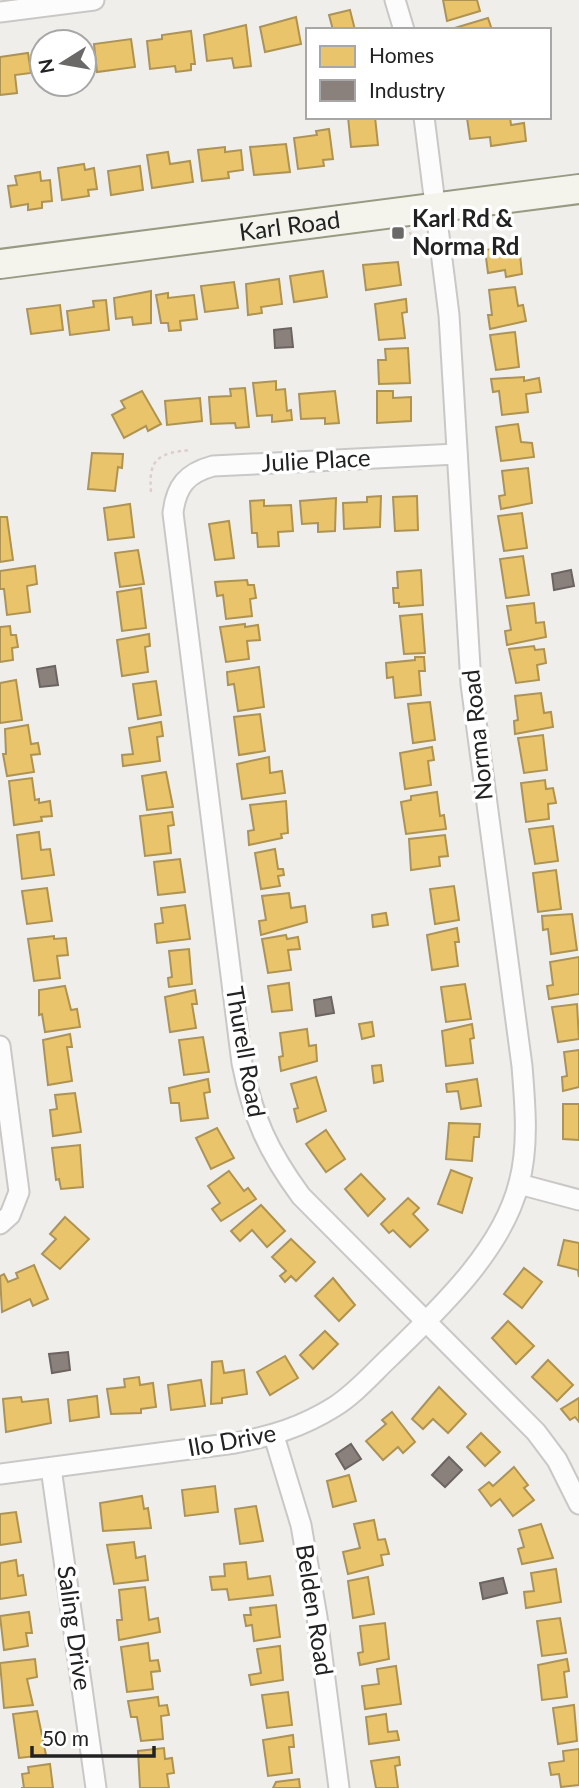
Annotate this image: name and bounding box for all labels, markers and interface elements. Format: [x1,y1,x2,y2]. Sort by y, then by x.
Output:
north arrow [28,28,98,98]
legend [306,28,551,119]
text: Homes [369,42,434,67]
text: N [33,57,59,76]
text: Industry [369,77,445,102]
place label: Karl Rd & Norma Rd [412,203,519,260]
street label: Karl Road [237,204,342,246]
marker: Karl Rd & Norma Rd [390,225,406,241]
street label: Julie Place [261,442,371,477]
street label: Norma Road [455,668,498,802]
street label: Thurell Road [221,984,272,1119]
street label: Ilo Drive [185,1417,278,1462]
street label: Belden Road [291,1542,340,1677]
street label: Saling Drive [52,1564,99,1692]
scale bar [32,1714,154,1758]
text: 50 m [42,1725,89,1750]

